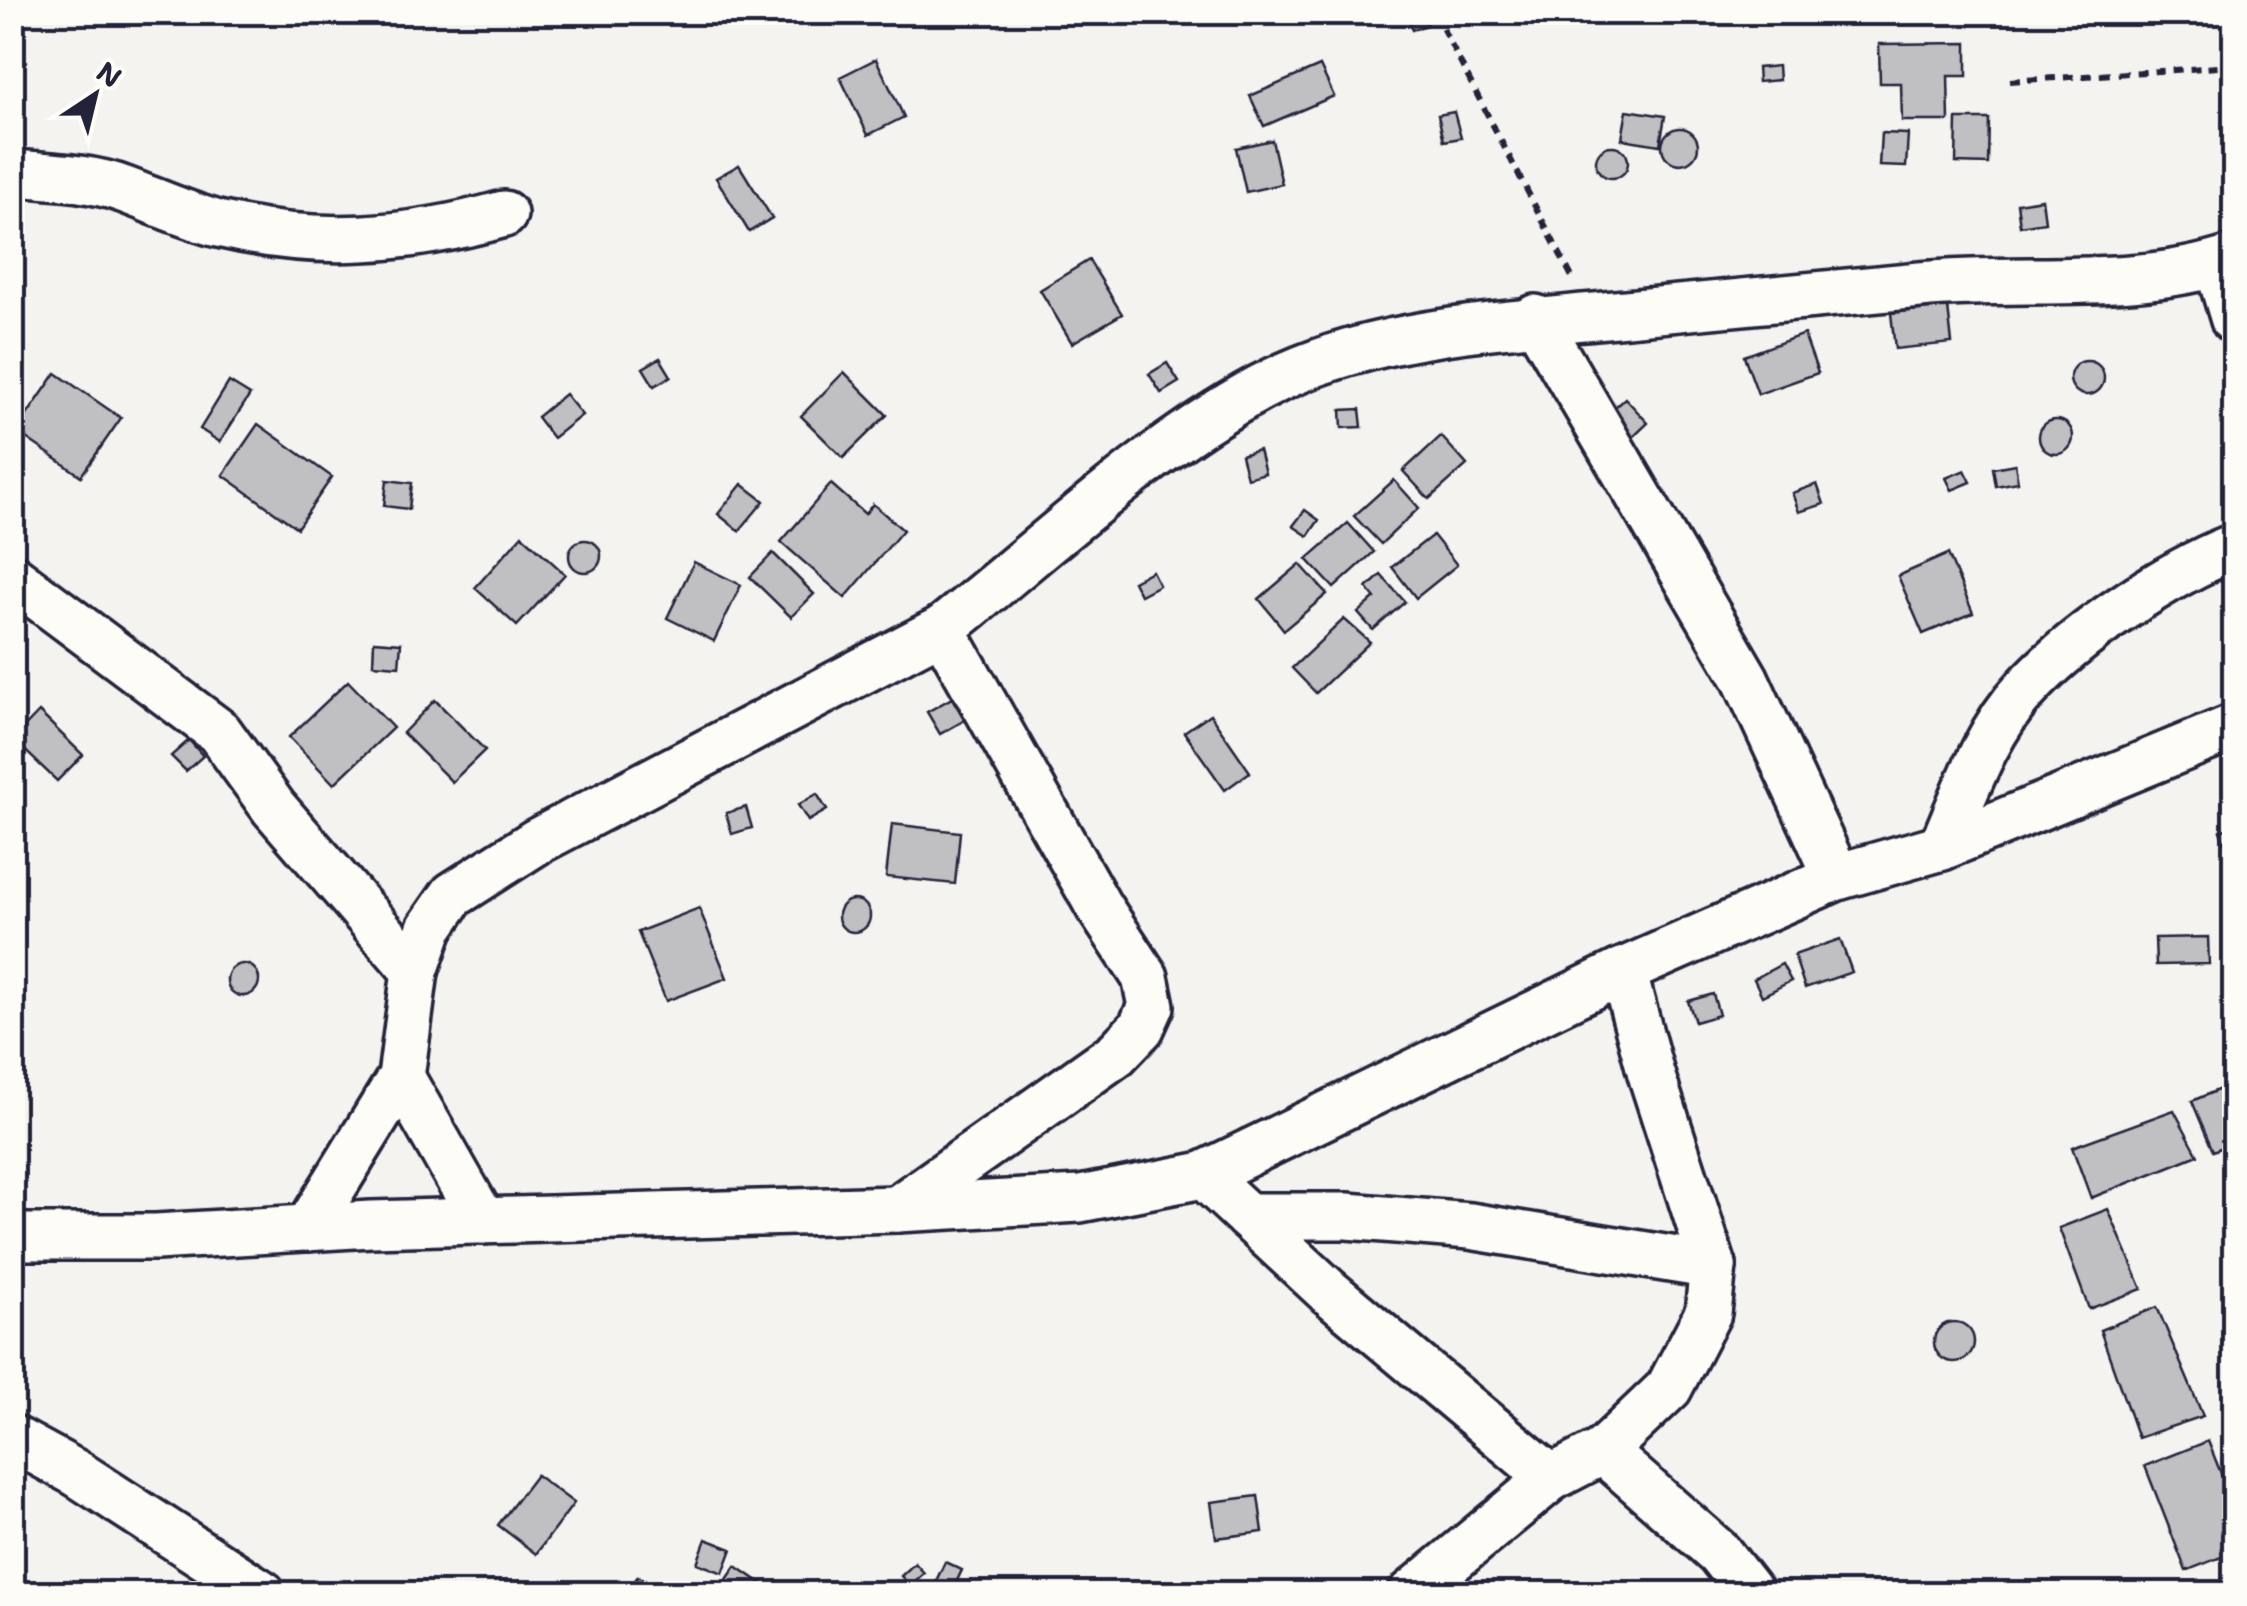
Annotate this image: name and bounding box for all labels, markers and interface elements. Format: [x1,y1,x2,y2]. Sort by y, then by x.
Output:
north arrow [45,45,145,145]
text: N [89,53,129,96]

